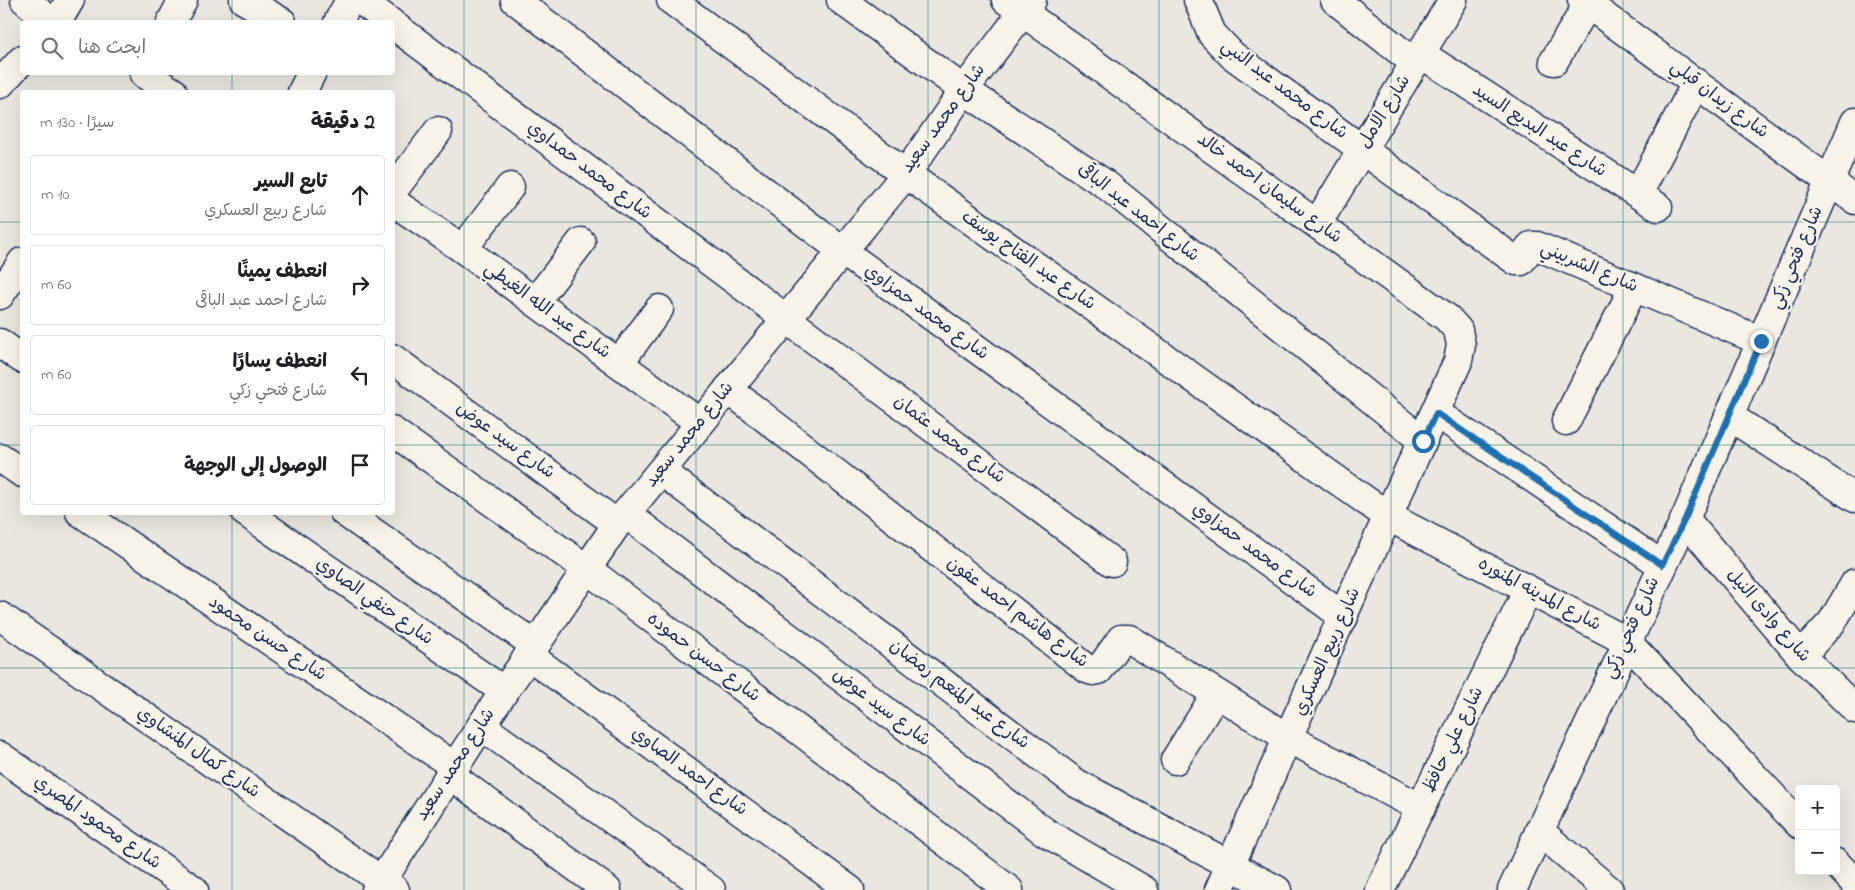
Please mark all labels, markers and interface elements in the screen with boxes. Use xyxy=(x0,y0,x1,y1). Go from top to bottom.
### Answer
search box xyxy=(20,20,395,75)
icon: search xyxy=(38,34,66,62)
street label: شارع محمد عبد النبي xyxy=(1215,34,1353,147)
text: ابحث هنا xyxy=(78,35,146,62)
street label: شارع زيدان قبلي xyxy=(1664,54,1774,146)
street label: شارع محمد سعيد xyxy=(895,59,993,179)
street label: شارع الامل xyxy=(1352,70,1418,154)
street label: شارع عبد البديع السيد xyxy=(1467,78,1611,184)
text: 2 دقيقة xyxy=(311,108,375,138)
text: سيرًا · 130 m xyxy=(40,111,114,135)
street label: شارع محمد حمداوي xyxy=(521,115,657,227)
street label: شارع سليمان احمد خالد xyxy=(1191,127,1347,251)
street label: شارع احمد عبد الباقى xyxy=(1072,156,1205,269)
text: تابع السير xyxy=(255,169,327,196)
icon: ahead xyxy=(346,181,374,209)
text: 10 m xyxy=(41,183,69,207)
text: شارع ربيع العسكري xyxy=(204,199,327,223)
street label: شارع فتحي زكي xyxy=(1764,202,1831,314)
street label: شارع عبد الفتاح يوسف xyxy=(955,205,1101,317)
street label: شارع الشربيني xyxy=(1536,236,1642,301)
street label: شارع عبد الله الغيطي xyxy=(478,256,616,367)
text: انعطف يمينًا xyxy=(237,259,327,286)
street label: شارع محمد حمزاوي xyxy=(858,259,994,367)
icon: right xyxy=(346,271,374,299)
text: 60 m xyxy=(41,273,71,297)
text: شارع احمد عبد الباقى xyxy=(195,289,327,313)
route end xyxy=(1750,330,1773,353)
text: انعطف يسارًا xyxy=(232,349,327,376)
icon: left xyxy=(346,361,374,389)
text: 60 m xyxy=(41,363,71,387)
street label: شارع محمد سعيد xyxy=(639,377,741,493)
text: شارع فتحي زكي xyxy=(229,379,327,403)
street label: شارع محمد عثمان xyxy=(888,389,1010,491)
street label: شارع سيد عوض xyxy=(450,396,560,486)
route start xyxy=(1412,430,1435,453)
icon: arrive xyxy=(346,451,374,479)
text: الوصول إلى الوجهة xyxy=(184,453,327,480)
street label: شارع محمد حمزاوي xyxy=(1186,497,1322,605)
street label: شارع هاشم احمد عفون xyxy=(941,551,1093,675)
street label: شارع حنفي الصاوي xyxy=(309,552,438,653)
street label: شارع المدينه المنوره xyxy=(1473,552,1605,638)
street label: شارع وادى النيل xyxy=(1720,563,1816,669)
street label: شارع فتحي زكي xyxy=(1597,573,1668,684)
street label: شارع ربيع العسكري xyxy=(1288,584,1368,720)
street label: شارع حسن محمود xyxy=(203,590,331,688)
street label: شارع حسن حموده xyxy=(641,607,765,709)
street label: شارع عبد المنعم رمضان xyxy=(883,634,1035,756)
street label: شارع سيد عوض xyxy=(826,662,936,754)
street label: شارع علي حافظ xyxy=(1417,682,1492,798)
street label: شارع كمال المنشاوي xyxy=(131,701,265,805)
street label: شارع محمد سعيد xyxy=(410,704,502,826)
street label: شارع احمد الصاوي xyxy=(626,721,752,823)
street label: شارع محمود المصري xyxy=(28,769,166,877)
map controls xyxy=(1795,785,1840,875)
button: + xyxy=(1795,785,1840,830)
button: − xyxy=(1795,830,1840,875)

